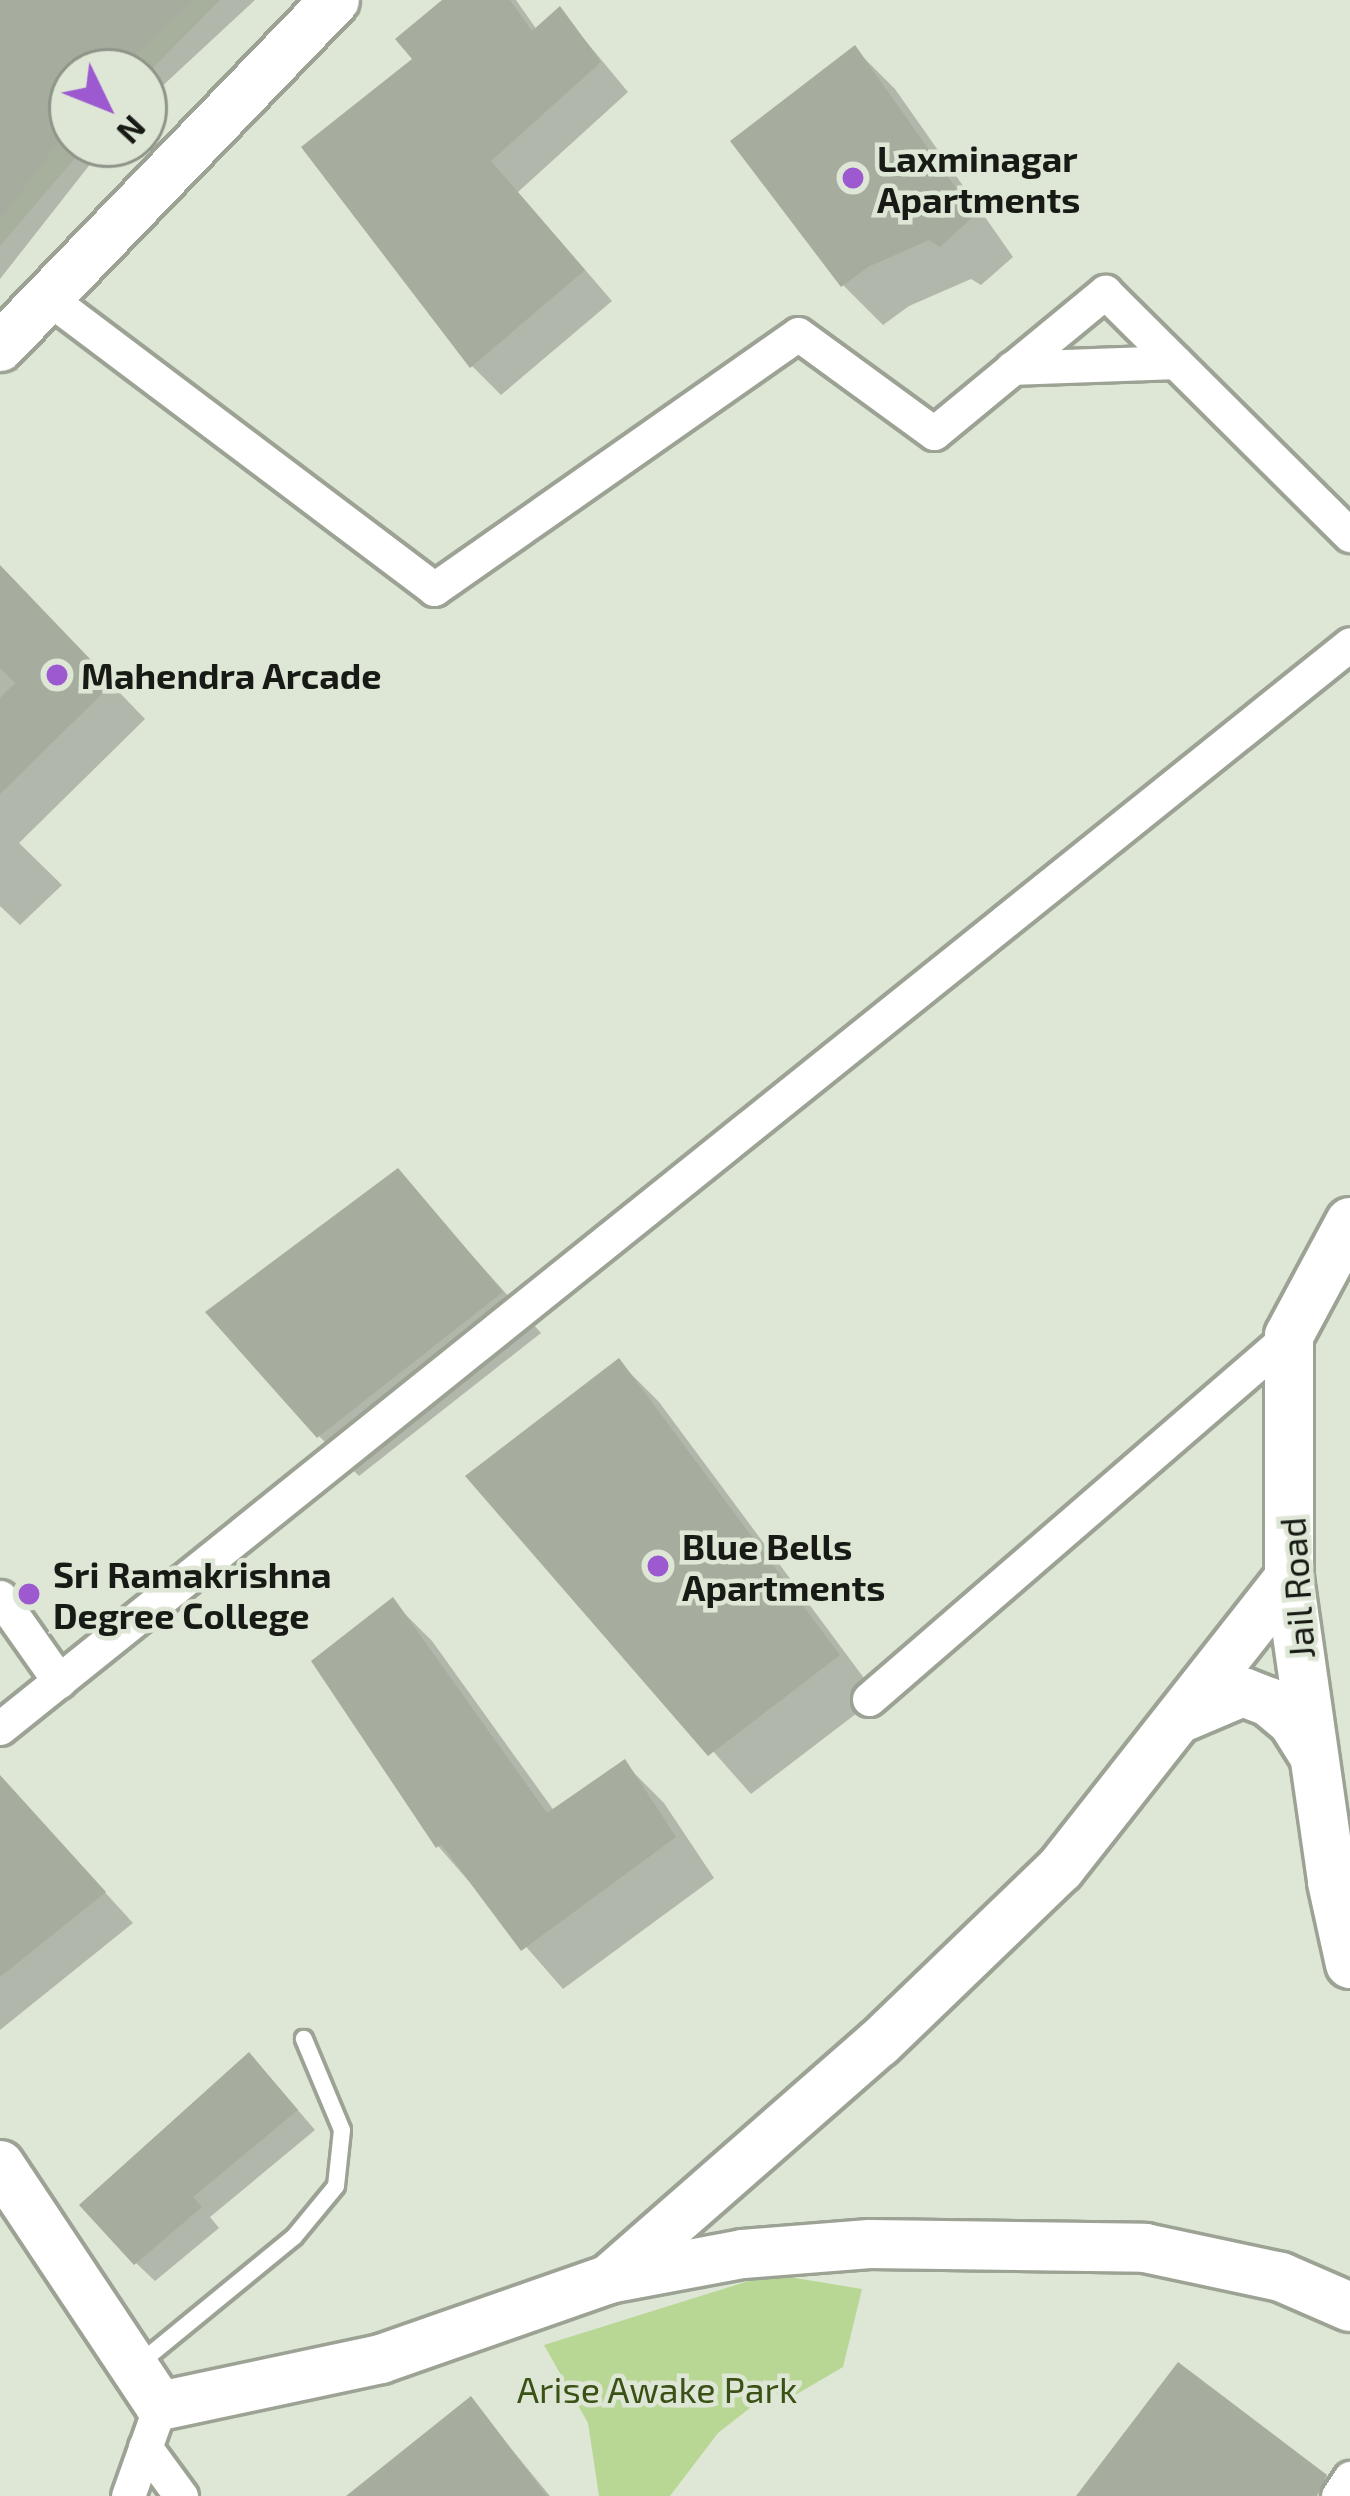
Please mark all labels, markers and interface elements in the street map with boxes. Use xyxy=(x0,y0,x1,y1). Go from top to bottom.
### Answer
north arrow xyxy=(48,48,168,168)
text: N xyxy=(109,108,155,153)
place label: Laxminagar Apartments xyxy=(877,135,1080,220)
marker: Laxminagar Apartments xyxy=(840,165,866,191)
place label: Mahendra Arcade xyxy=(81,653,382,697)
marker: Mahendra Arcade xyxy=(44,662,70,688)
street label: Jail Road xyxy=(1269,1515,1323,1661)
place label: Blue Bells Apartments xyxy=(682,1523,885,1608)
place label: Sri Ramakrishna Degree College xyxy=(53,1551,332,1636)
marker: Blue Bells Apartments xyxy=(645,1553,671,1579)
marker: Sri Ramakrishna Degree College xyxy=(16,1581,42,1607)
park label: Arise Awake Park xyxy=(516,2367,798,2411)

